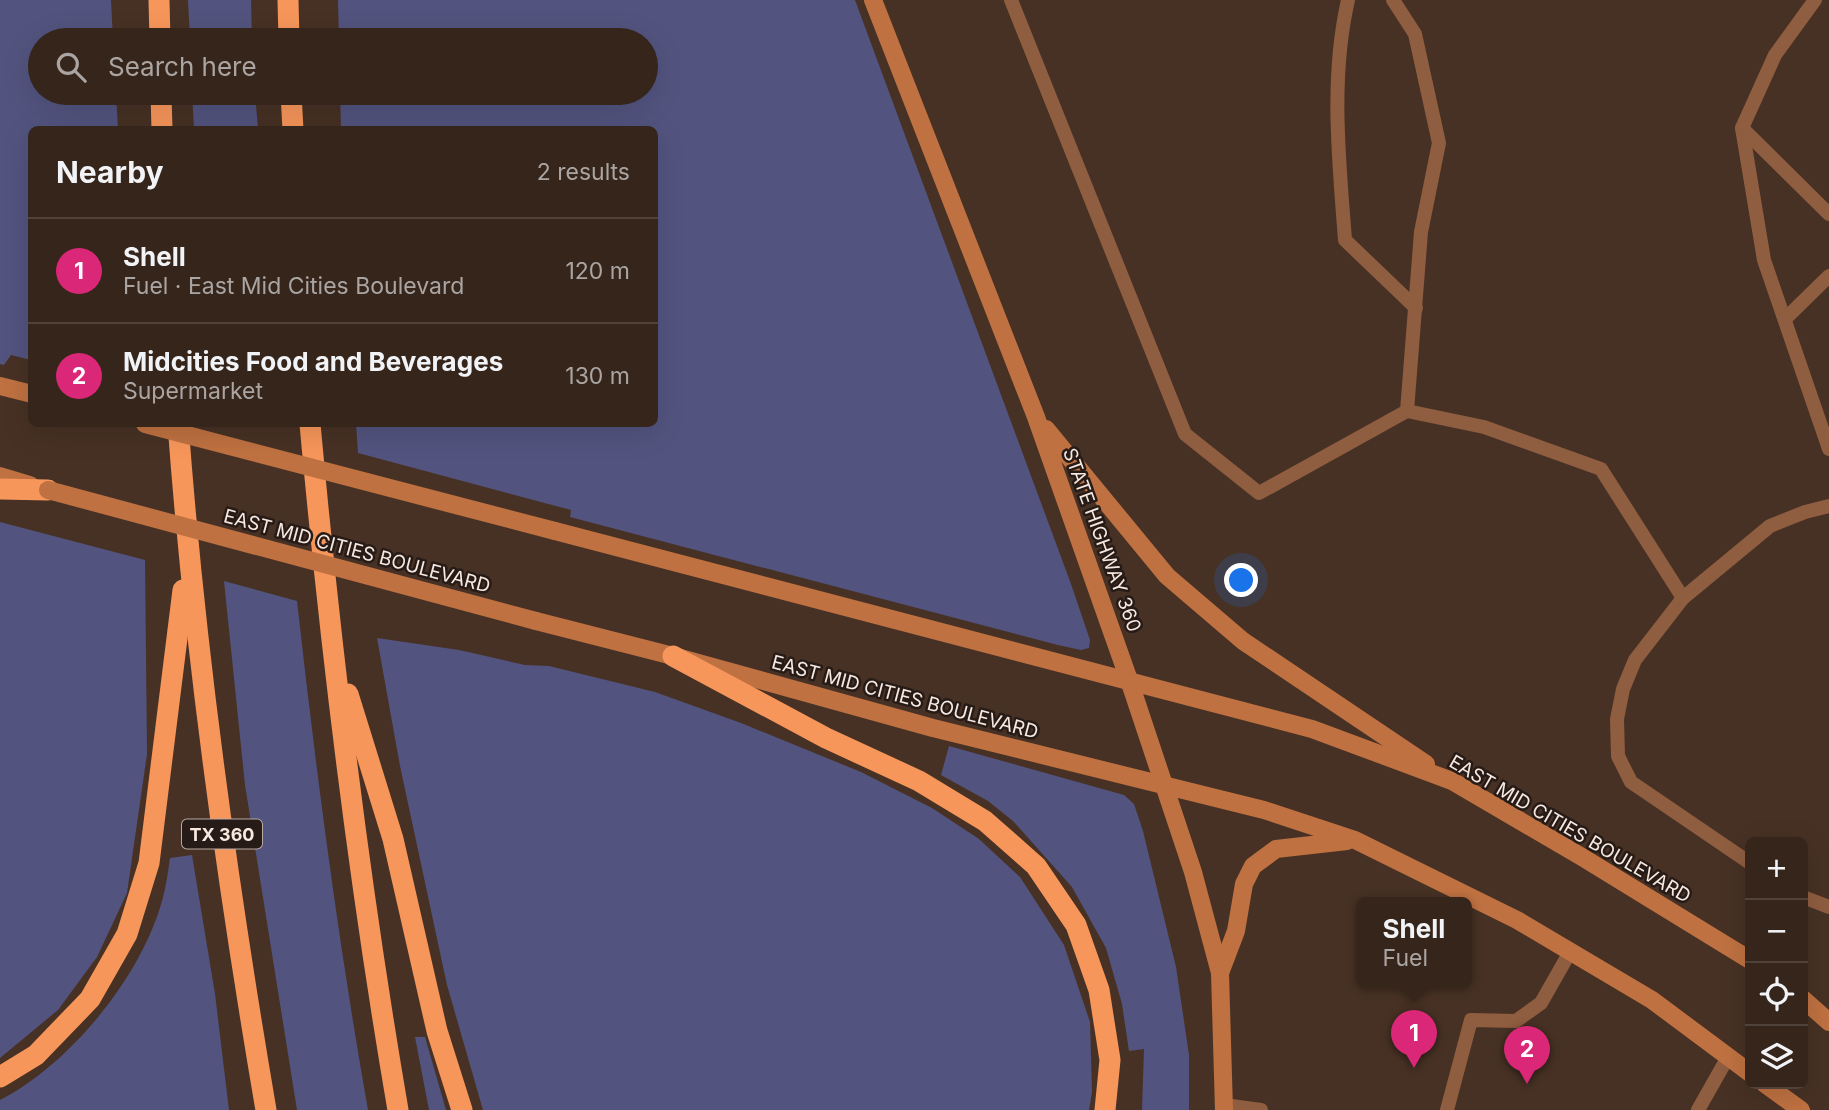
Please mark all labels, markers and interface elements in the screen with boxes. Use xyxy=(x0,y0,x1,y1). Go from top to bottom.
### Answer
search box xyxy=(28,28,658,105)
icon: search xyxy=(52,48,90,86)
text: Search here xyxy=(108,51,257,82)
text: Nearby xyxy=(56,154,164,190)
text: 2 results xyxy=(537,158,630,186)
text: Shell xyxy=(123,241,186,272)
text: 1 xyxy=(74,257,84,285)
text: 120 m xyxy=(565,257,630,285)
text: Fuel · East Mid Cities Boulevard xyxy=(123,272,464,300)
text: Midcities Food and Beverages xyxy=(123,346,503,377)
text: 2 xyxy=(72,362,86,390)
text: 130 m xyxy=(565,362,630,390)
text: Supermarket xyxy=(123,377,263,405)
street label: STATE HIGHWAY 360 xyxy=(1058,445,1146,635)
street label: EAST MID CITIES BOULEVARD xyxy=(221,504,493,598)
your location xyxy=(1224,563,1258,597)
street label: EAST MID CITIES BOULEVARD xyxy=(769,650,1041,744)
street label: EAST MID CITIES BOULEVARD xyxy=(1445,750,1695,908)
road number: TX 360 xyxy=(182,820,262,848)
map controls xyxy=(1745,837,1808,1089)
button: + xyxy=(1745,837,1808,900)
popup xyxy=(1356,897,1472,988)
button: − xyxy=(1745,900,1808,963)
text: Shell xyxy=(1383,913,1445,944)
text: Fuel xyxy=(1383,944,1428,972)
button: locate xyxy=(1745,963,1808,1026)
pin: 1 xyxy=(1391,1010,1437,1068)
pin: 2 xyxy=(1504,1026,1550,1084)
button: layers xyxy=(1745,1026,1808,1089)

